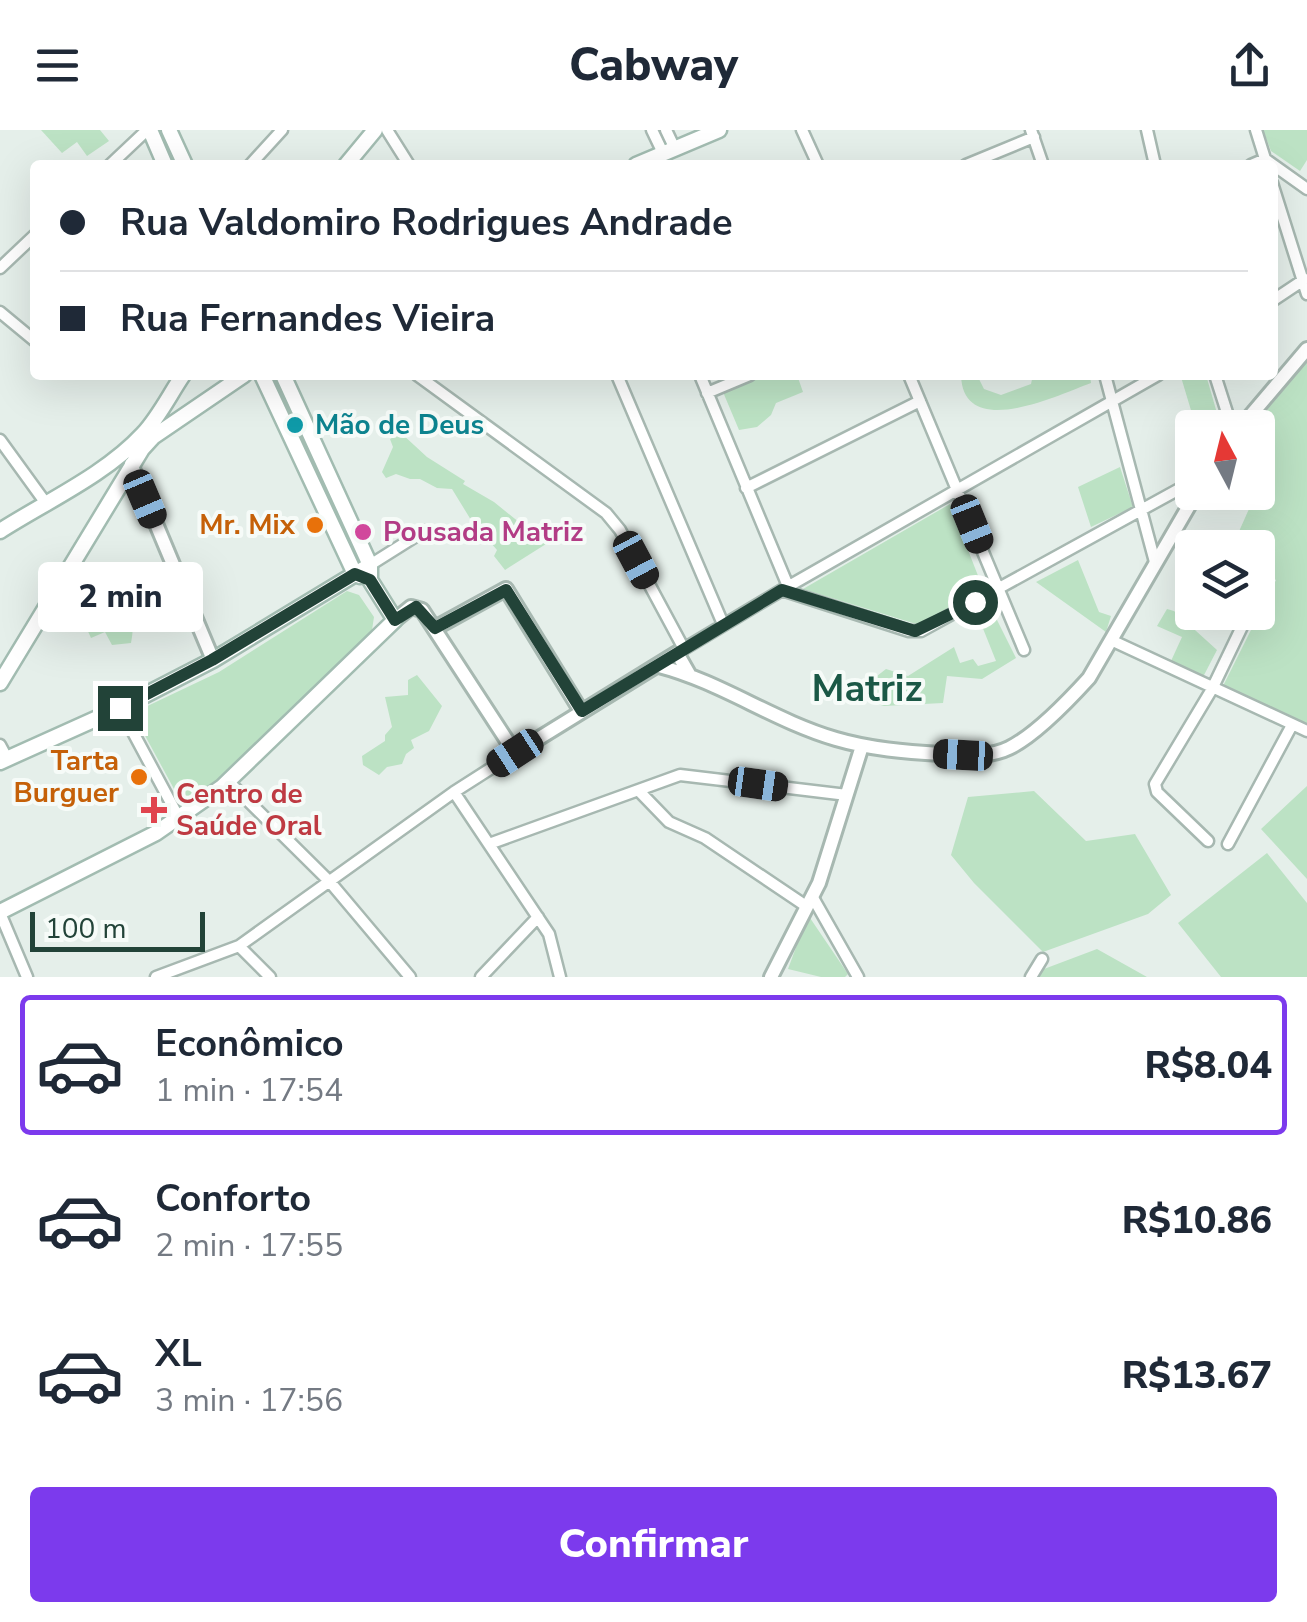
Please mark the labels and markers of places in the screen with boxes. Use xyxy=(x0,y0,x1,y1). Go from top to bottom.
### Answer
place label: Mão de Deus xyxy=(315,406,484,444)
marker: Mão de Deus xyxy=(284,414,306,436)
place label: Mr. Mix xyxy=(199,506,296,544)
place label: Pousada Matriz xyxy=(383,513,583,551)
marker: Mr. Mix xyxy=(304,514,326,536)
marker: Pousada Matriz xyxy=(352,521,374,543)
place label: Tarta Burguer xyxy=(13,742,119,812)
marker: Tarta Burguer xyxy=(128,766,150,788)
place label: Centro de Saúde Oral xyxy=(176,775,322,845)
marker: Centro de Saúde Oral xyxy=(141,797,167,823)

